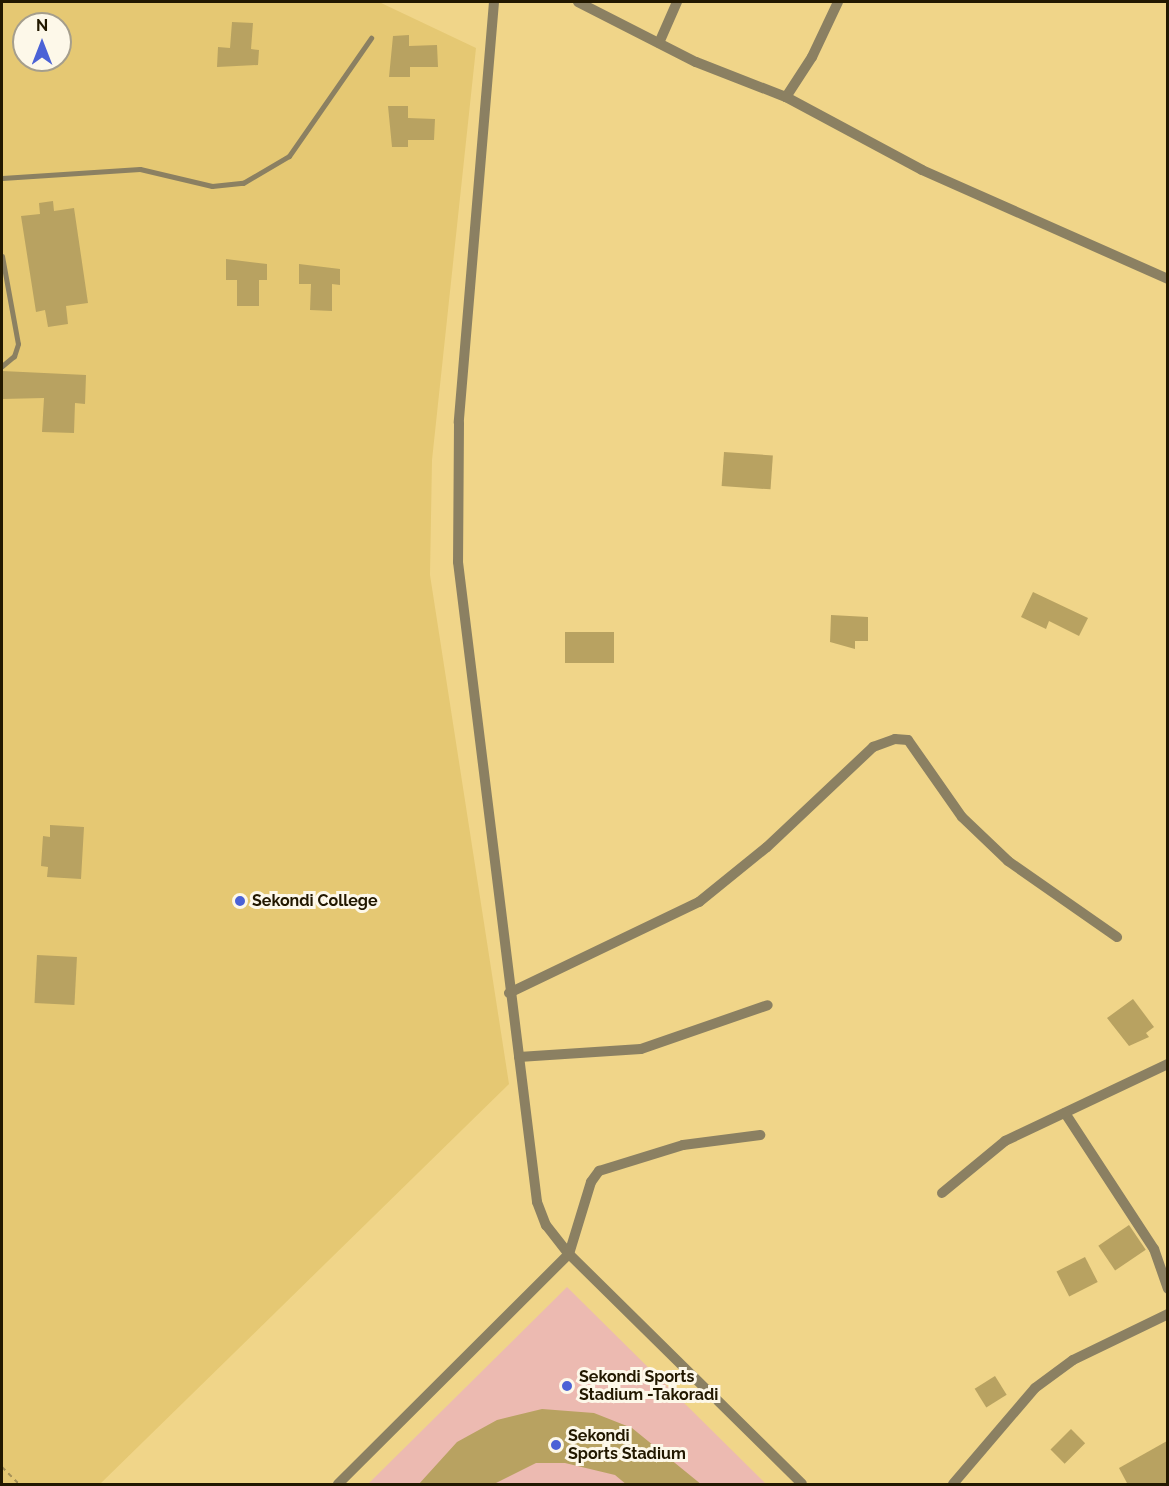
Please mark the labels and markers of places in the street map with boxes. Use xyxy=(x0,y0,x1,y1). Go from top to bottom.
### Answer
place label: Sekondi College xyxy=(252,891,378,911)
marker: Sekondi College xyxy=(233,894,247,908)
place label: Sekondi Sports Stadium -Takoradi xyxy=(579,1367,718,1405)
marker: Sekondi Sports Stadium -Takoradi xyxy=(560,1379,574,1393)
place label: Sekondi Sports Stadium xyxy=(568,1426,686,1464)
marker: Sekondi Sports Stadium xyxy=(549,1438,563,1452)

